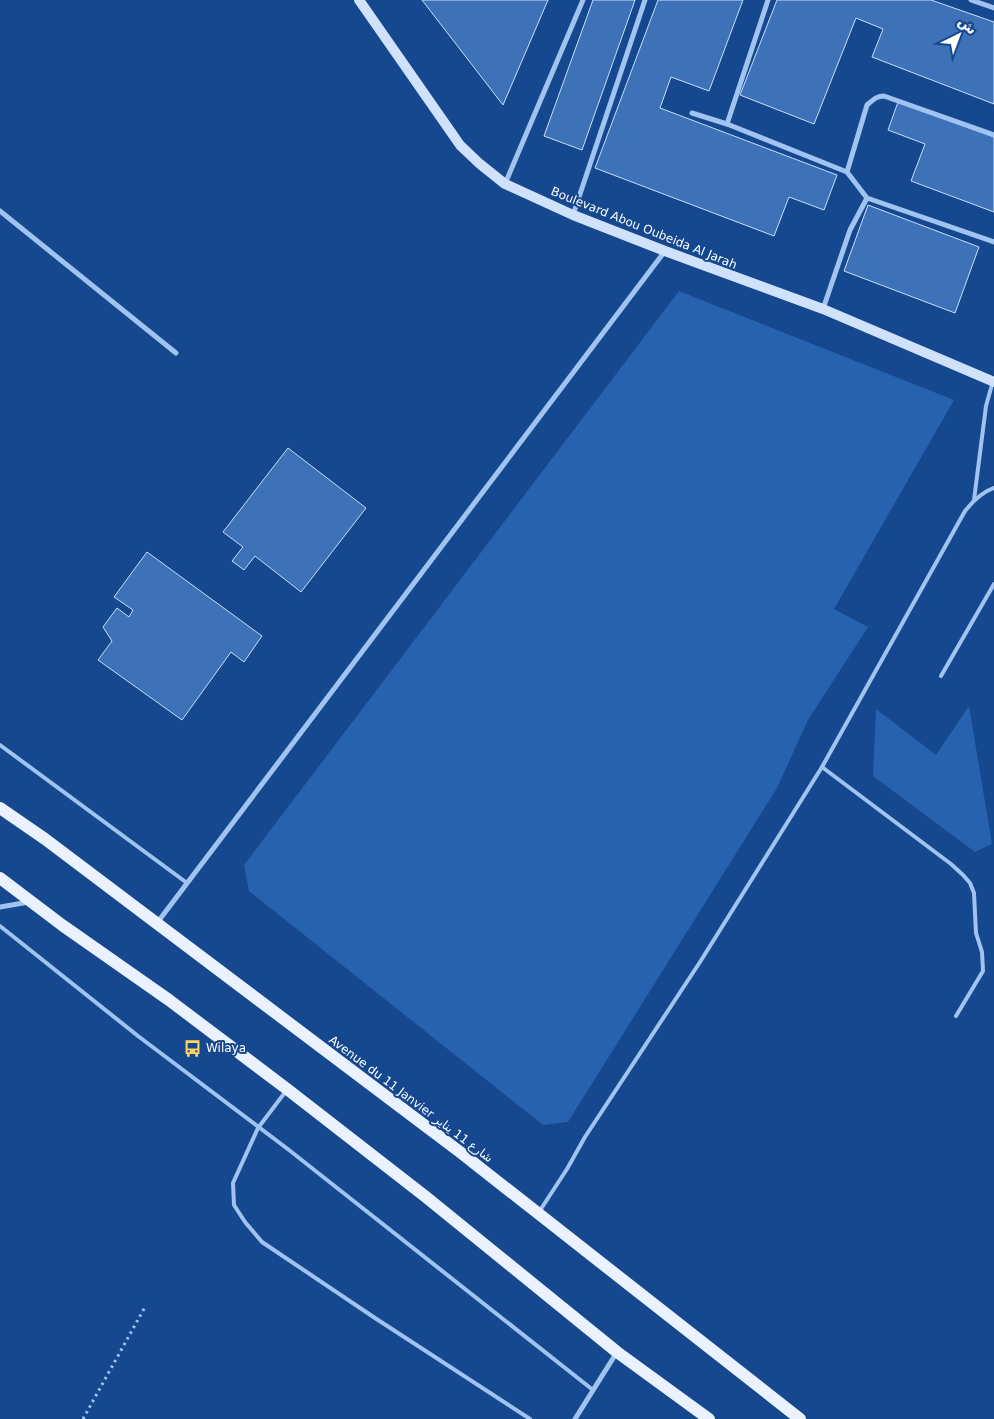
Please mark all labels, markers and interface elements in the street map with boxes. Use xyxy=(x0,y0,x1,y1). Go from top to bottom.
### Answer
north arrow xyxy=(934,10,984,60)
text: ش xyxy=(955,13,980,38)
street label: Boulevard Abou Oubeida Al Jarah xyxy=(549,184,739,272)
street label: Avenue du 11 Janvier شارع 11 يناير xyxy=(326,1033,496,1166)
bus stop icon: Wilaya xyxy=(182,1038,202,1058)
place label: Wilaya xyxy=(206,1041,246,1055)

